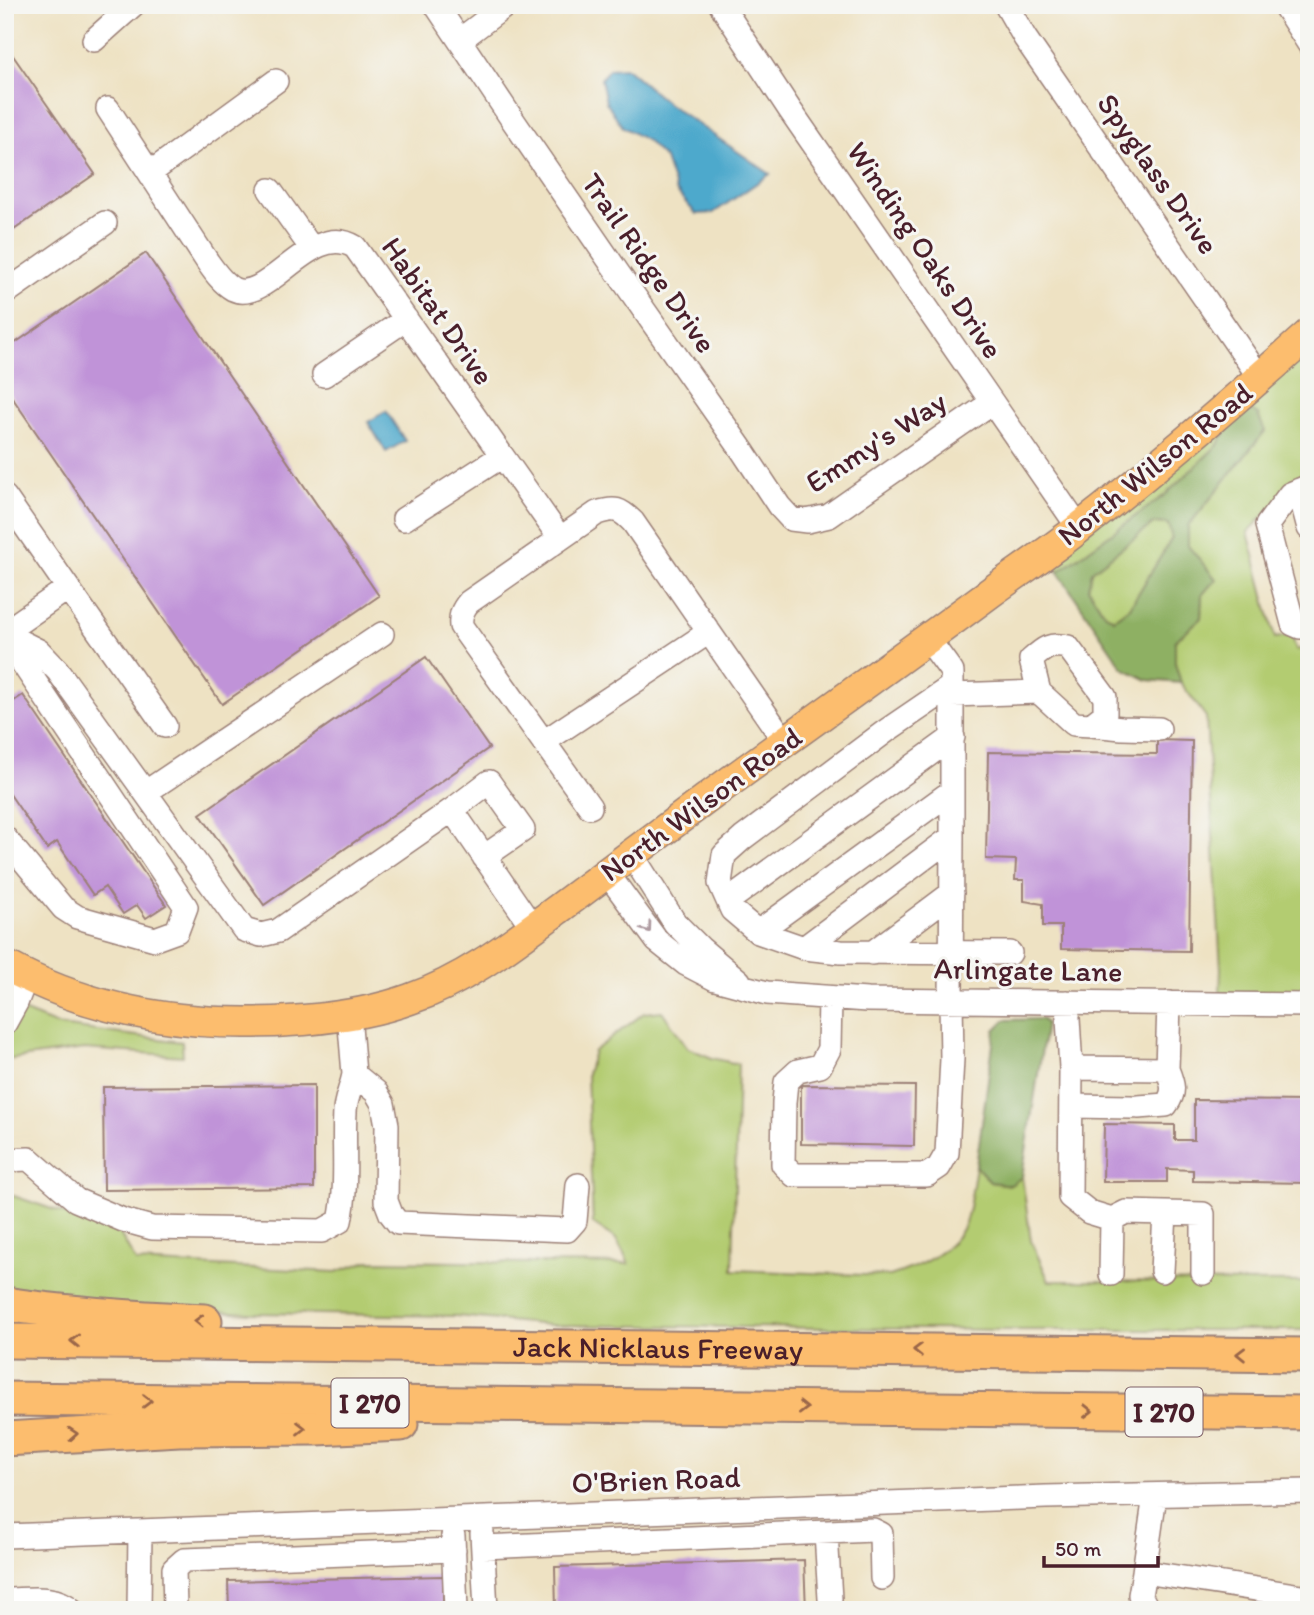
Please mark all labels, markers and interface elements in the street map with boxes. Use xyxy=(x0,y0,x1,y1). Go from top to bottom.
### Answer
street label: Spyglass Drive xyxy=(1089,86,1227,261)
street label: Winding Oaks Drive xyxy=(839,134,1012,365)
street label: Trail Ridge Drive xyxy=(574,166,725,360)
street label: Habitat Drive xyxy=(374,230,503,392)
street label: North Wilson Road xyxy=(1050,373,1260,554)
street label: Emmy's Way xyxy=(799,382,953,501)
street label: North Wilson Road xyxy=(593,718,809,889)
one-way arrow xyxy=(639,920,652,933)
street label: Arlingate Lane xyxy=(933,949,1123,990)
one-way arrow xyxy=(193,1313,204,1328)
street label: Jack Nicklaus Freeway xyxy=(513,1327,803,1368)
one-way arrow xyxy=(69,1334,80,1349)
one-way arrow xyxy=(912,1342,923,1358)
one-way arrow xyxy=(1235,1346,1245,1362)
road number: I 270 xyxy=(332,1378,408,1428)
road number: I 270 xyxy=(1126,1388,1202,1436)
one-way arrow xyxy=(142,1393,153,1408)
one-way arrow xyxy=(798,1400,809,1415)
one-way arrow xyxy=(1084,1403,1094,1419)
one-way arrow xyxy=(296,1420,306,1436)
one-way arrow xyxy=(68,1427,79,1442)
street label: O'Brien Road xyxy=(571,1458,741,1501)
scale bar xyxy=(1044,1524,1158,1568)
text: 50 m xyxy=(1055,1536,1102,1561)

